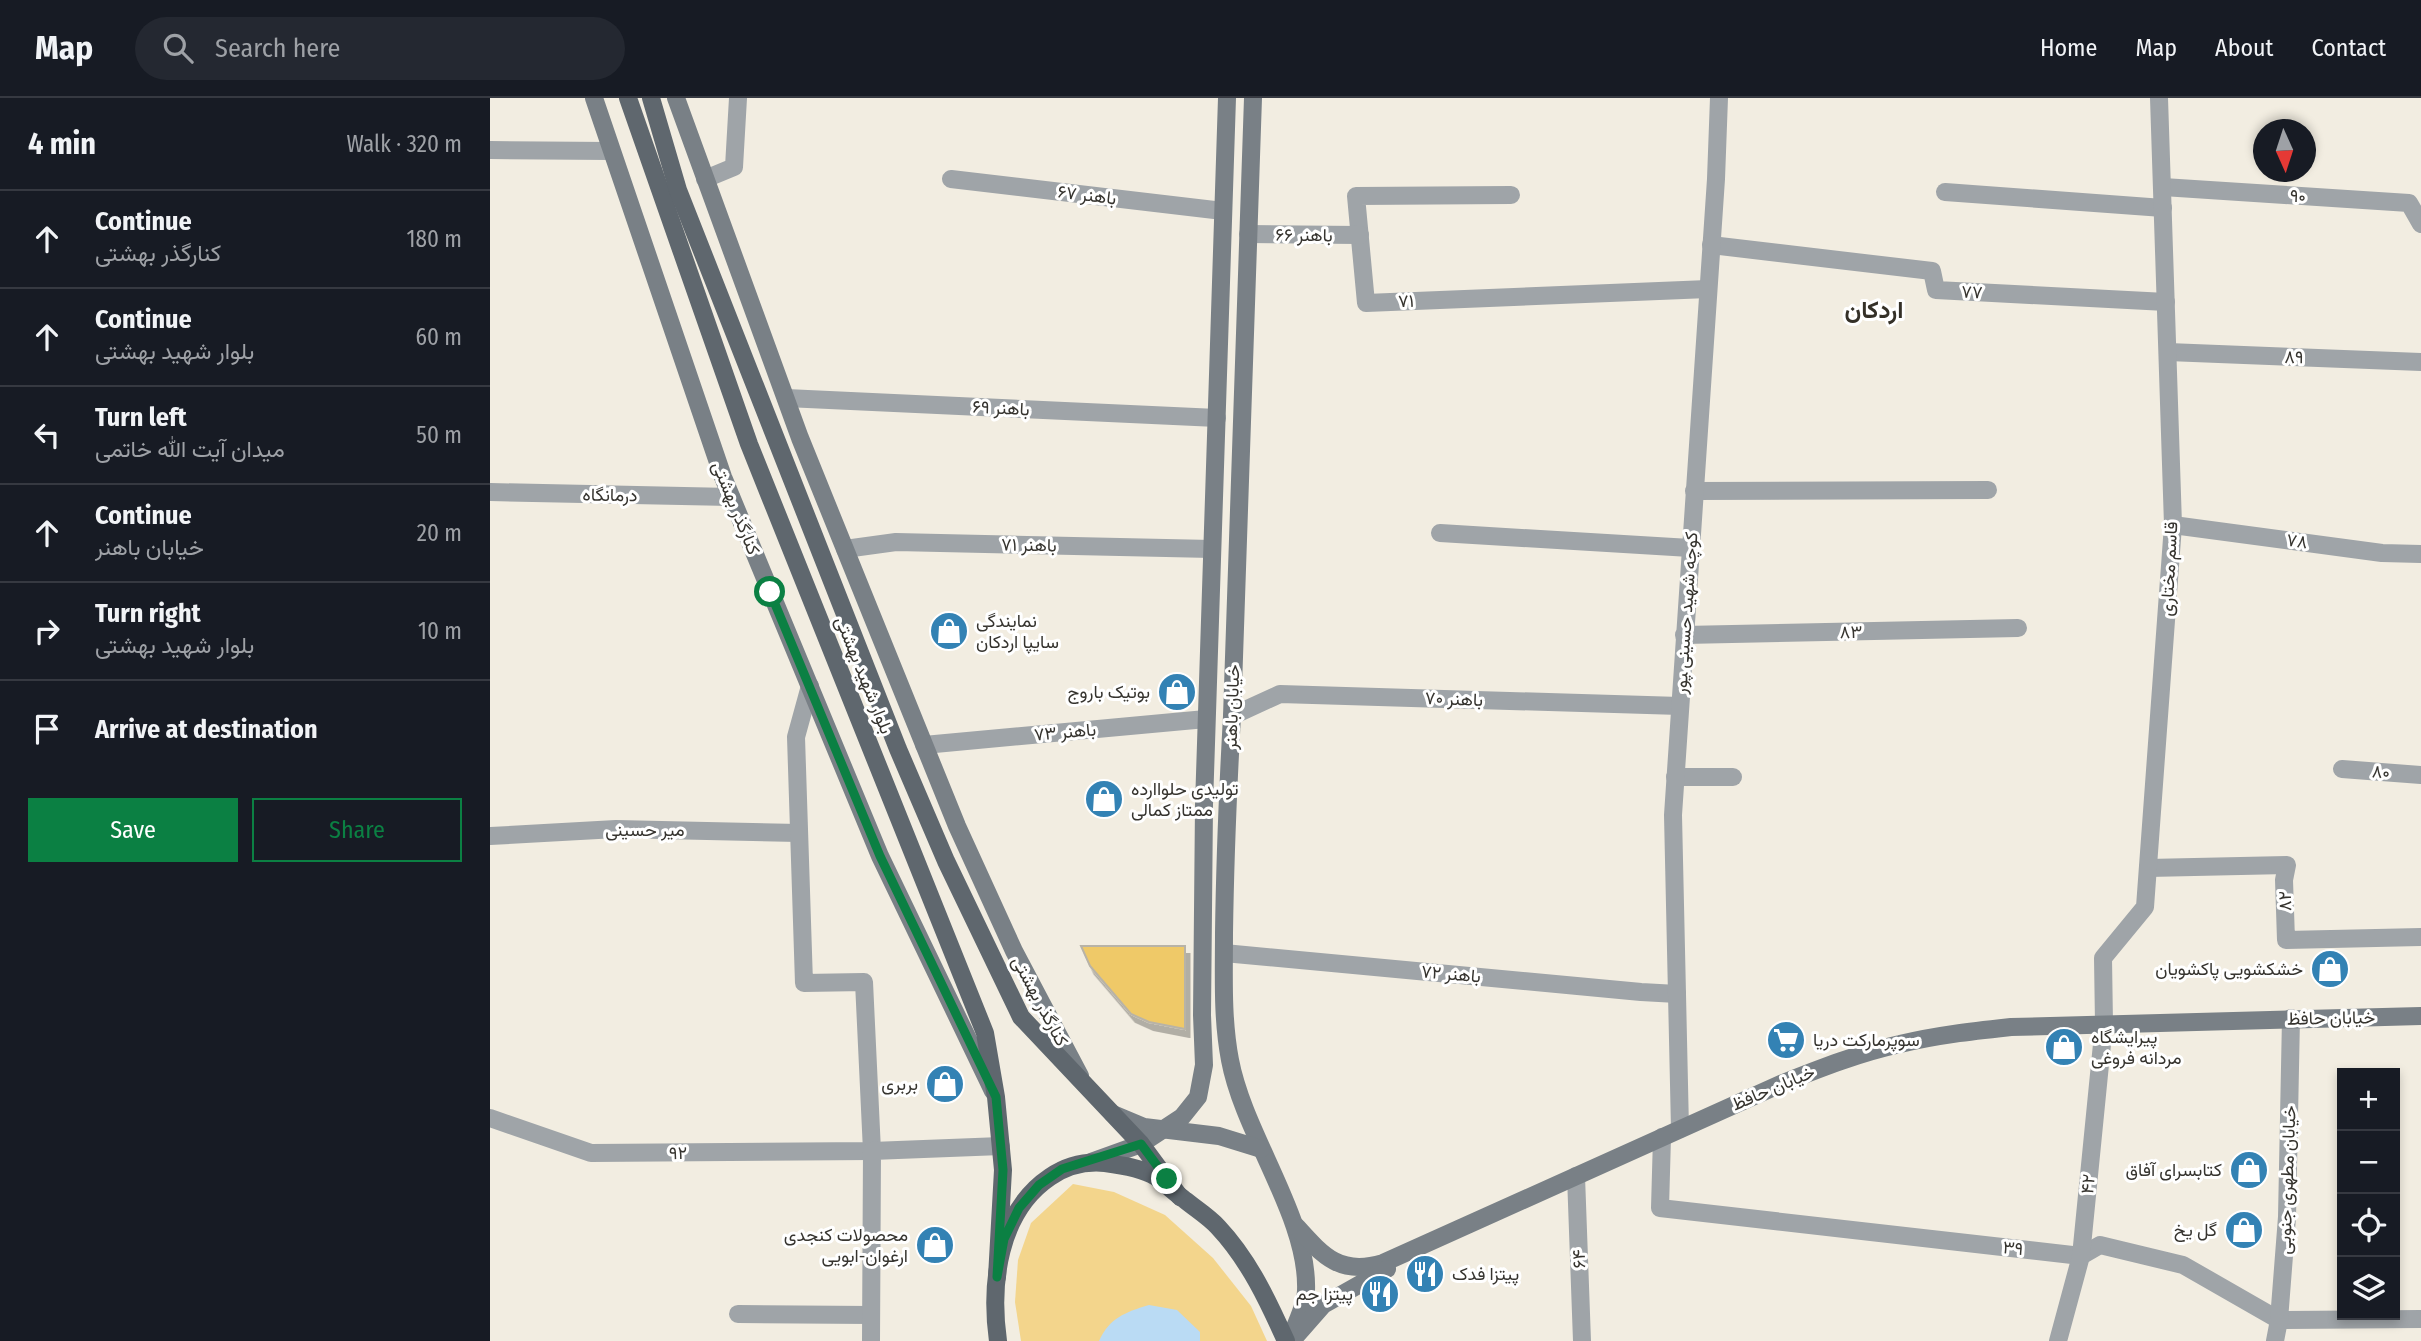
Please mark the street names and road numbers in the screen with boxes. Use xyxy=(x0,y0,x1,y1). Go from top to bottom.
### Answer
street label: باهنر ۶۷ xyxy=(1056,180,1118,210)
street label: ۹۰ xyxy=(2289,184,2307,208)
street label: باهنر ۶۶ xyxy=(1275,224,1333,246)
street label: ۷۷ xyxy=(1961,280,1983,304)
street label: ۷۱ xyxy=(1398,290,1414,312)
street label: ۸۹ xyxy=(2284,346,2304,368)
street label: باهنر ۶۹ xyxy=(972,396,1030,420)
street label: کنارگذر بهشتی xyxy=(707,458,765,558)
street label: درمانگاه xyxy=(582,484,638,506)
street label: قاسم مختاری xyxy=(2156,521,2183,617)
street label: ۷۸ xyxy=(2285,529,2309,553)
street label: کوچه شهید حسینی ‍پور xyxy=(1669,531,1704,696)
street label: باهنر ۷۱ xyxy=(1001,534,1057,556)
street label: بلوار شهید بهشتی xyxy=(830,613,898,737)
street label: ۸۳ xyxy=(1840,621,1862,643)
street label: خیابان باهنر xyxy=(1219,664,1244,751)
street label: باهنر ۷۰ xyxy=(1425,687,1483,711)
street label: باهنر ۷۳ xyxy=(1033,718,1097,746)
street label: ۸۰ xyxy=(2371,760,2391,784)
street label: میر حسینی xyxy=(605,819,685,841)
street label: ۸۲ xyxy=(2274,891,2296,911)
street label: کنارگذر بهشتی xyxy=(1007,952,1073,1050)
street label: باهنر ۷۲ xyxy=(1420,960,1482,988)
street label: خیابان حافظ xyxy=(2287,1006,2375,1030)
street label: خیابان حافظ xyxy=(1728,1061,1818,1115)
street label: خیابان مطهری جنوبی xyxy=(2273,1105,2301,1255)
street label: ۹۲ xyxy=(669,1142,687,1164)
street label: ۴۲ xyxy=(2076,1173,2100,1195)
street label: ۳۹ xyxy=(2002,1236,2024,1260)
street label: ۶۴ xyxy=(1568,1249,1590,1269)

